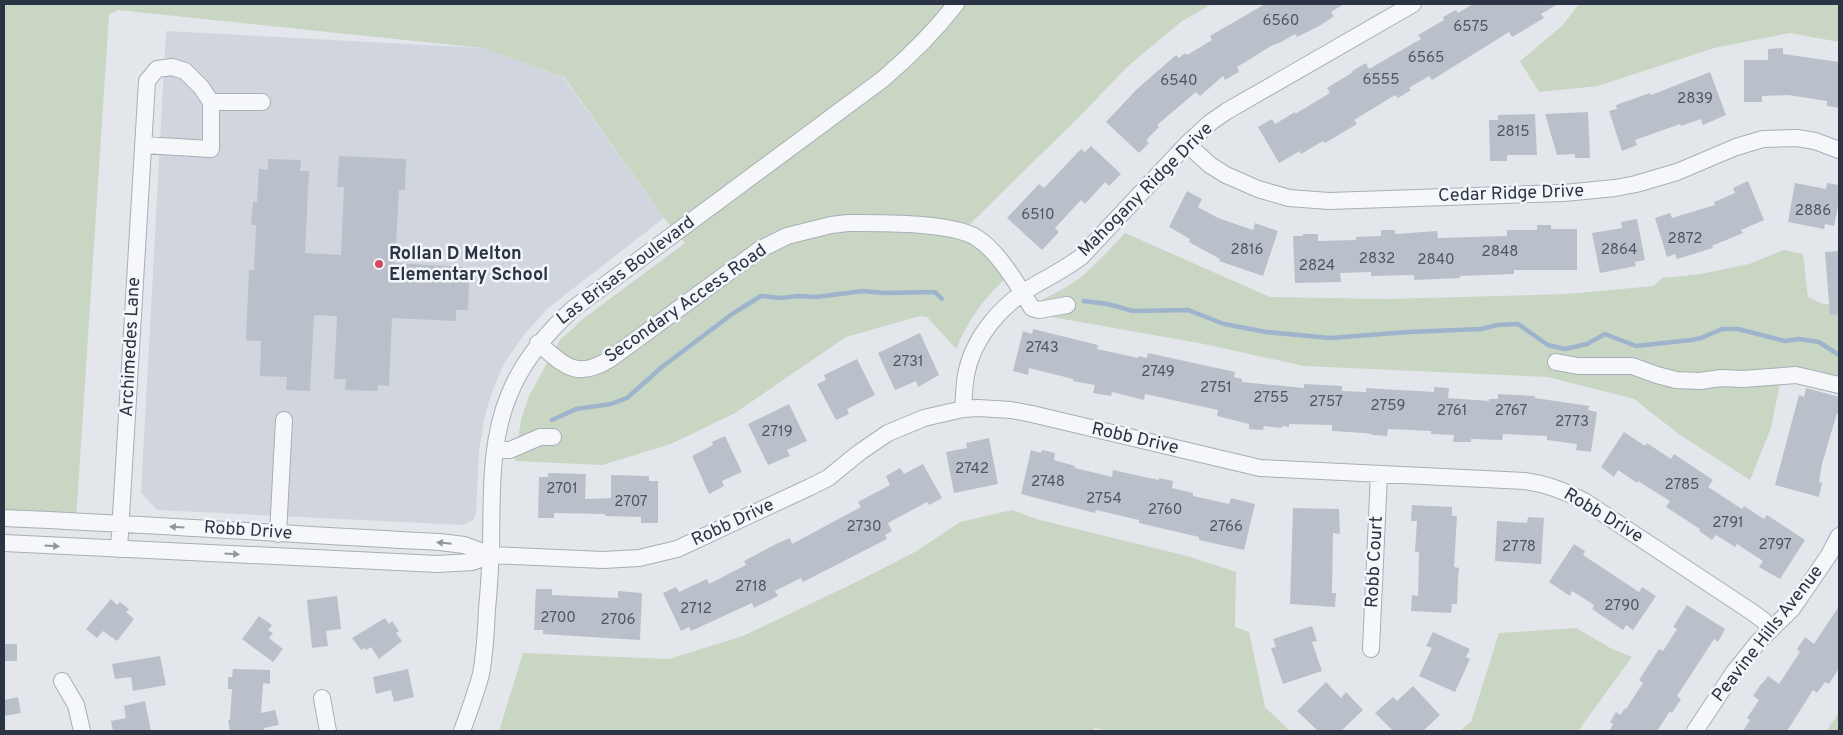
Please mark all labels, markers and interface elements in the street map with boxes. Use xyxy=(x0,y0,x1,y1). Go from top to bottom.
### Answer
house number: 6560 xyxy=(1263,12,1299,31)
house number: 6575 xyxy=(1453,18,1489,37)
house number: 6565 xyxy=(1408,49,1444,68)
house number: 6555 xyxy=(1363,71,1399,90)
house number: 6540 xyxy=(1160,72,1198,91)
house number: 2839 xyxy=(1677,90,1713,109)
street label: Mahogany Ridge Drive xyxy=(1074,118,1218,262)
house number: 2815 xyxy=(1496,123,1530,142)
street label: Cedar Ridge Drive xyxy=(1438,180,1584,208)
house number: 2886 xyxy=(1795,202,1831,221)
house number: 6510 xyxy=(1021,206,1055,225)
street label: Las Brisas Boulevard xyxy=(552,211,700,331)
house number: 2872 xyxy=(1668,230,1702,249)
street label: Secondary Access Road xyxy=(601,239,771,369)
house number: 2816 xyxy=(1231,241,1263,260)
house number: 2864 xyxy=(1601,241,1637,260)
place label: Rollan D Melton Elementary School xyxy=(389,243,548,287)
house number: 2848 xyxy=(1482,243,1518,262)
house number: 2832 xyxy=(1359,250,1395,269)
house number: 2840 xyxy=(1417,251,1455,270)
house number: 2824 xyxy=(1299,257,1335,276)
marker: Rollan D Melton Elementary School xyxy=(373,258,385,270)
street label: Archimedes Lane xyxy=(116,276,146,418)
house number: 2743 xyxy=(1025,339,1059,358)
house number: 2731 xyxy=(892,353,924,372)
house number: 2749 xyxy=(1141,363,1175,382)
house number: 2751 xyxy=(1200,379,1232,398)
house number: 2755 xyxy=(1253,389,1289,408)
house number: 2757 xyxy=(1309,393,1343,412)
house number: 2759 xyxy=(1371,397,1405,416)
house number: 2761 xyxy=(1437,402,1467,421)
house number: 2767 xyxy=(1495,402,1527,421)
house number: 2773 xyxy=(1555,413,1589,432)
street label: Robb Drive xyxy=(1089,418,1181,460)
house number: 2719 xyxy=(761,423,793,442)
house number: 2742 xyxy=(955,460,989,479)
house number: 2748 xyxy=(1031,473,1065,492)
house number: 2785 xyxy=(1665,476,1699,495)
house number: 2701 xyxy=(546,480,578,499)
street label: Robb Drive xyxy=(1559,483,1647,549)
house number: 2754 xyxy=(1086,490,1122,509)
house number: 2707 xyxy=(614,493,648,512)
street label: Robb Drive xyxy=(688,494,778,552)
house number: 2760 xyxy=(1148,501,1182,520)
house number: 2791 xyxy=(1712,514,1744,533)
street label: Robb Court xyxy=(1361,515,1389,609)
street label: Robb Drive xyxy=(203,516,293,546)
house number: 2730 xyxy=(846,518,882,537)
house number: 2766 xyxy=(1209,518,1243,537)
one-way arrow xyxy=(169,522,185,530)
house number: 2797 xyxy=(1758,536,1792,555)
one-way arrow xyxy=(436,538,452,546)
house number: 2778 xyxy=(1502,538,1536,557)
one-way arrow xyxy=(45,542,61,550)
one-way arrow xyxy=(224,551,240,559)
street label: Peavine Hills Avenue xyxy=(1707,561,1829,707)
house number: 2718 xyxy=(735,578,767,597)
house number: 2790 xyxy=(1604,597,1640,616)
house number: 2712 xyxy=(680,600,712,619)
house number: 2700 xyxy=(540,609,576,628)
house number: 2706 xyxy=(601,611,636,630)

